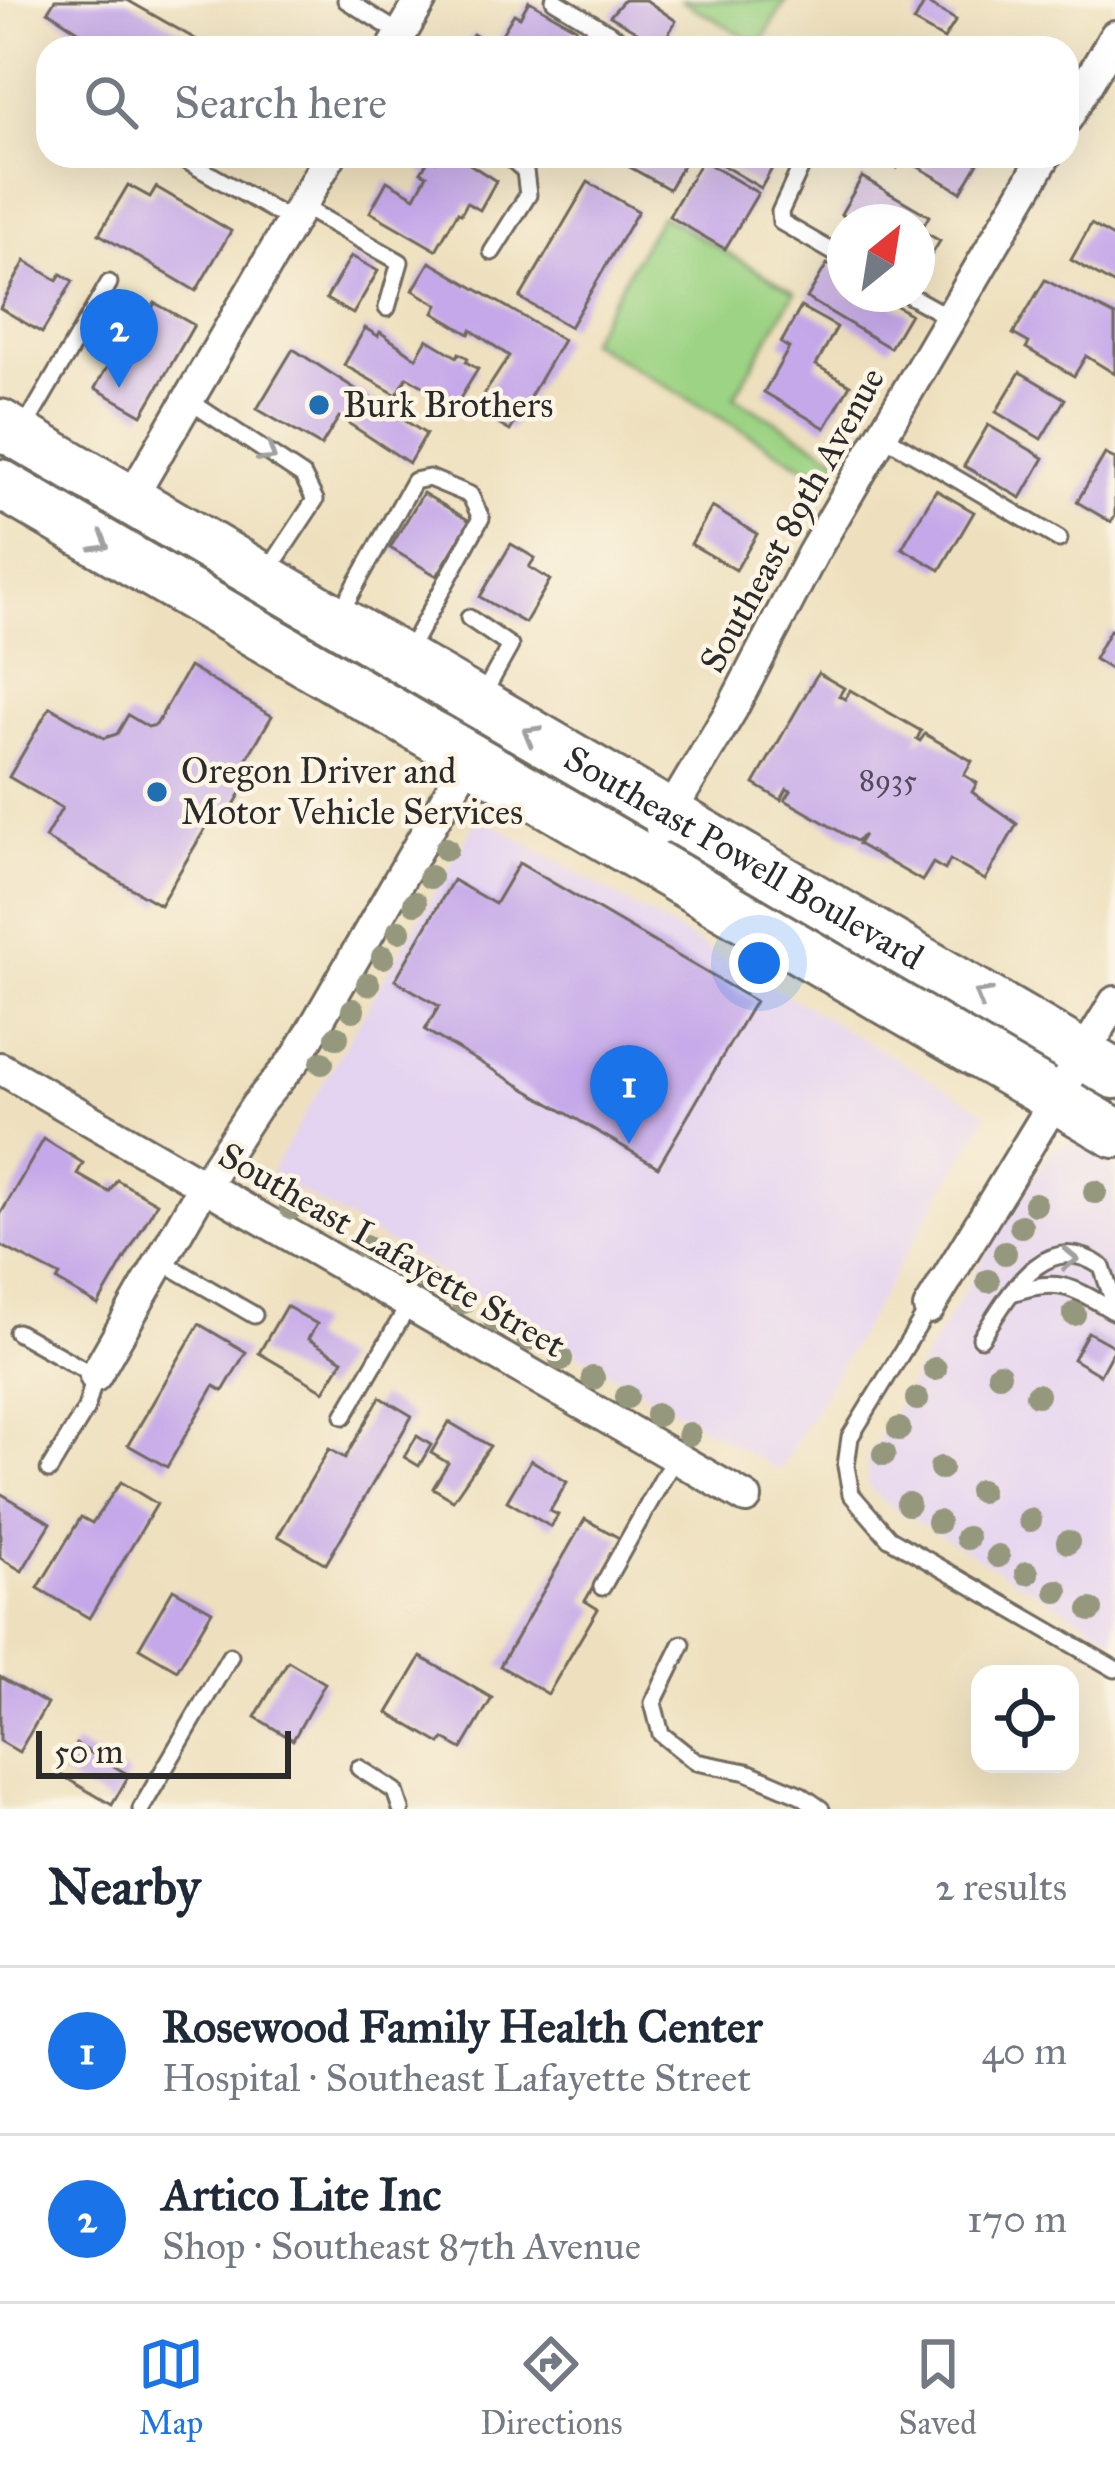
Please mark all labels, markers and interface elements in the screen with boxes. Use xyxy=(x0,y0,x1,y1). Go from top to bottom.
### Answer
search box xyxy=(36,36,1079,168)
icon: search xyxy=(78,69,144,135)
text: Search here xyxy=(174,75,387,130)
north arrow xyxy=(827,204,935,312)
pin: 2 xyxy=(80,289,158,388)
street label: Southeast 89th Avenue xyxy=(690,360,894,680)
place label: Burk Brothers xyxy=(343,383,553,427)
marker: Burk Brothers xyxy=(306,392,332,418)
one-way arrow xyxy=(255,440,277,462)
one-way arrow xyxy=(88,528,110,551)
one-way arrow xyxy=(522,726,544,749)
street label: Southeast Powell Boulevard xyxy=(556,736,931,979)
place label: Oregon Driver and Motor Vehicle Services xyxy=(181,749,523,834)
house number: 8935 xyxy=(859,762,917,799)
marker: Oregon Driver and Motor Vehicle Services xyxy=(144,779,170,805)
your location xyxy=(729,933,789,993)
one-way arrow xyxy=(973,988,995,1011)
pin: 1 xyxy=(590,1045,668,1144)
street label: Southeast Lafayette Street xyxy=(211,1133,573,1367)
one-way arrow xyxy=(1061,1245,1080,1271)
map controls xyxy=(971,1665,1079,1773)
button: locate xyxy=(971,1665,1079,1773)
scale bar xyxy=(36,1725,291,1778)
text: 50 m xyxy=(54,1732,123,1772)
text: Nearby xyxy=(48,1856,200,1918)
text: 2 results xyxy=(935,1863,1067,1911)
text: Rosewood Family Health Center xyxy=(162,1999,763,2054)
text: 1 xyxy=(79,2027,95,2075)
text: 40 m xyxy=(981,2027,1067,2075)
text: Hospital · Southeast Lafayette Street xyxy=(162,2054,751,2102)
text: Artico Lite Inc xyxy=(162,2167,441,2222)
text: 2 xyxy=(77,2195,97,2243)
text: 170 m xyxy=(967,2195,1067,2243)
text: Shop · Southeast 87th Avenue xyxy=(162,2222,641,2270)
tab: Map xyxy=(138,2331,204,2443)
tab: Directions xyxy=(480,2331,622,2443)
tab: Saved xyxy=(899,2331,977,2443)

